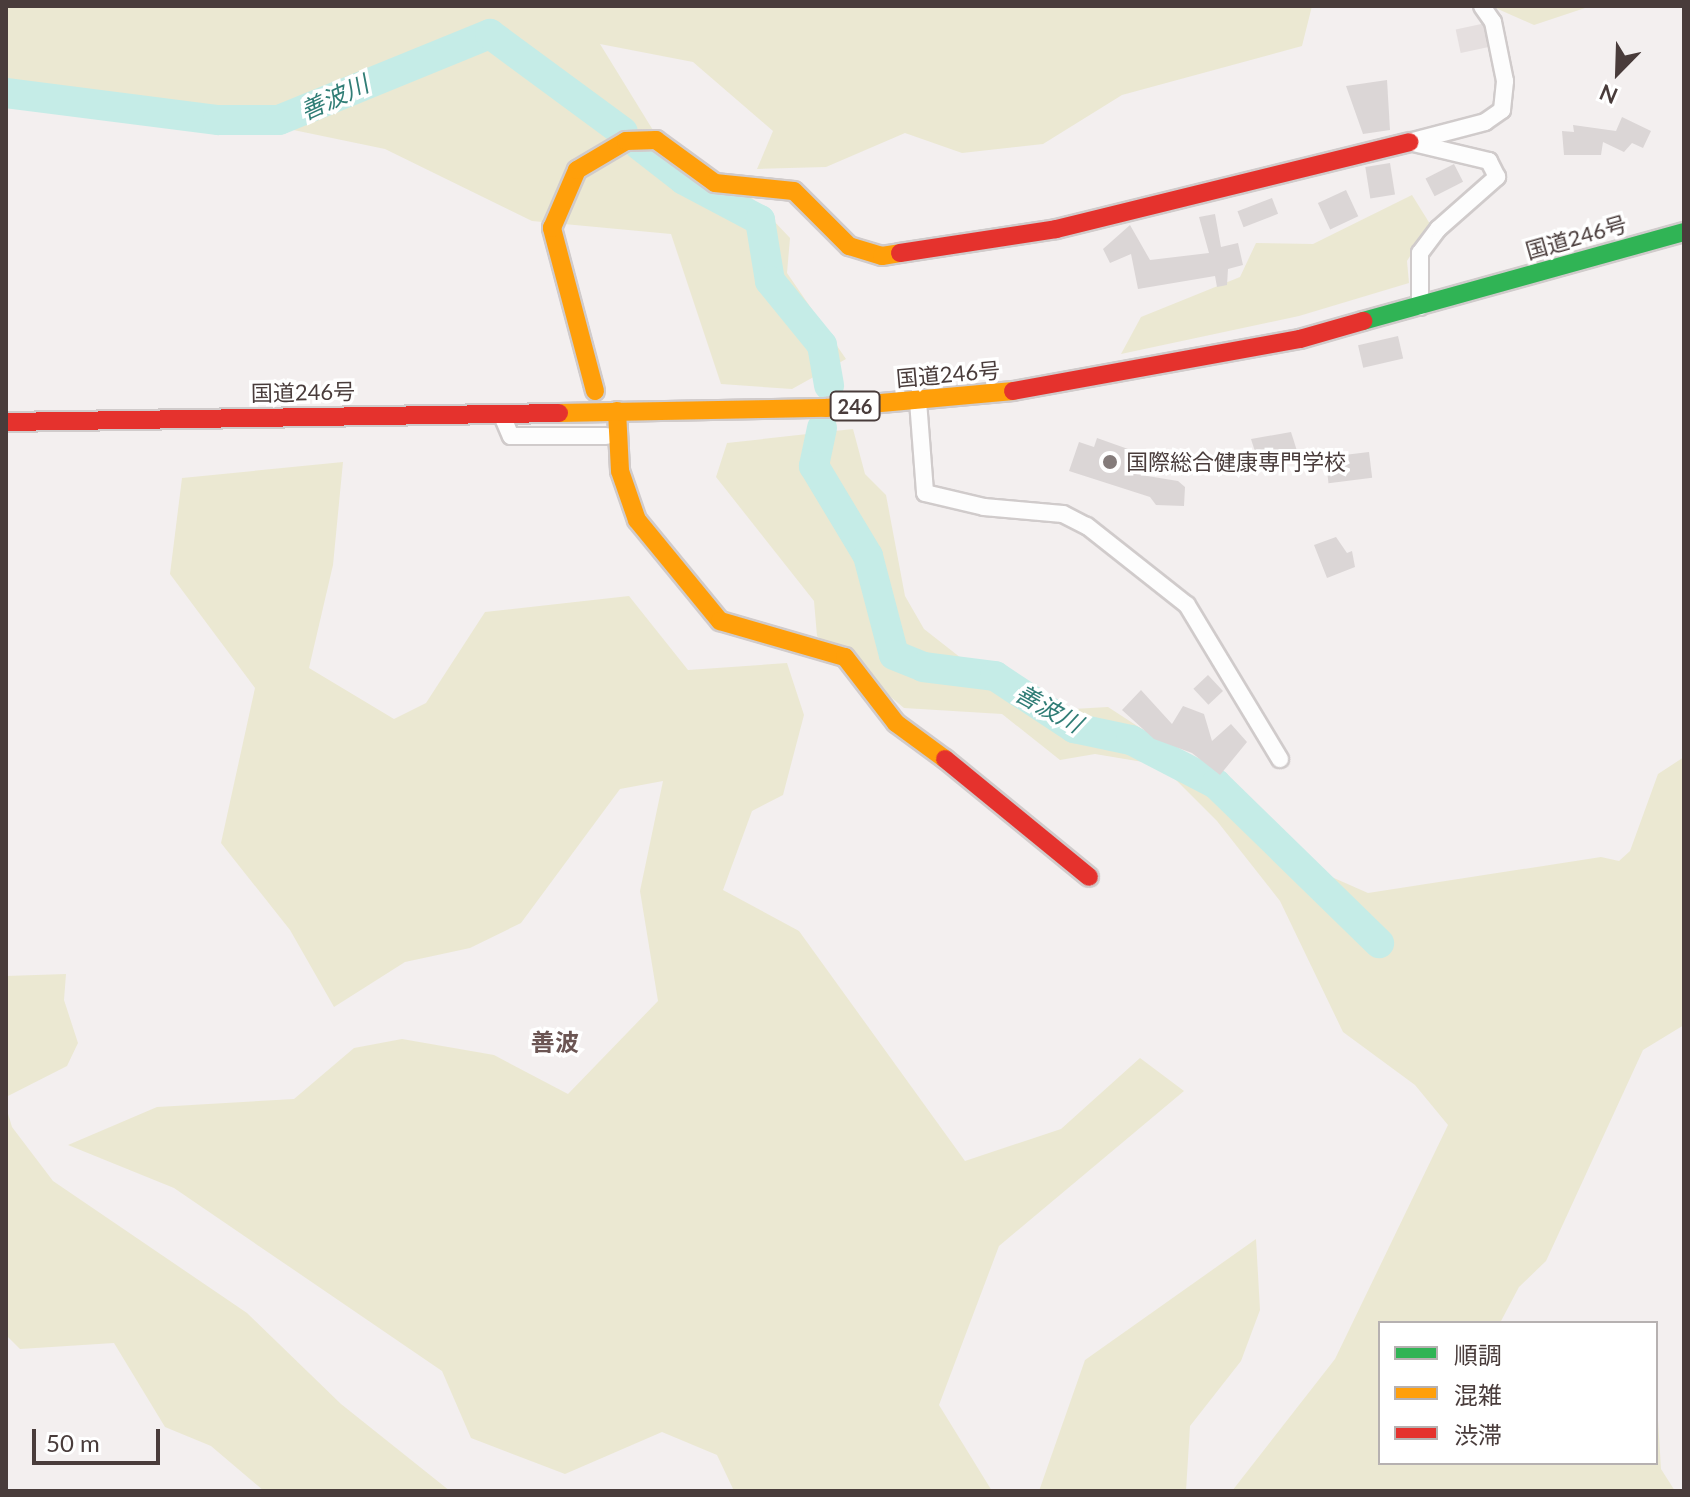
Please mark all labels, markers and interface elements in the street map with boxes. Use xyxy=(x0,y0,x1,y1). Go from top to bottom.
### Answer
north arrow xyxy=(1578,32,1658,112)
water label: 善波川 xyxy=(295,69,373,125)
text: N xyxy=(1595,79,1622,110)
street label: 国道246号 xyxy=(1522,210,1630,264)
street label: 国道246号 xyxy=(895,356,1001,392)
street label: 国道246号 xyxy=(251,378,355,406)
road number: 246 xyxy=(829,390,881,422)
place label: 国際総合健康専門学校 xyxy=(1126,449,1346,475)
marker: 国際総合健康専門学校 xyxy=(1101,453,1119,471)
water label: 善波川 xyxy=(1011,678,1087,738)
district label: 善波 xyxy=(531,1028,579,1056)
legend xyxy=(1378,1321,1658,1465)
text: 順調 xyxy=(1454,1340,1502,1369)
text: 混雑 xyxy=(1454,1380,1502,1409)
scale bar xyxy=(36,1413,164,1463)
text: 渋滞 xyxy=(1454,1420,1502,1449)
text: 50 m xyxy=(46,1428,100,1457)

